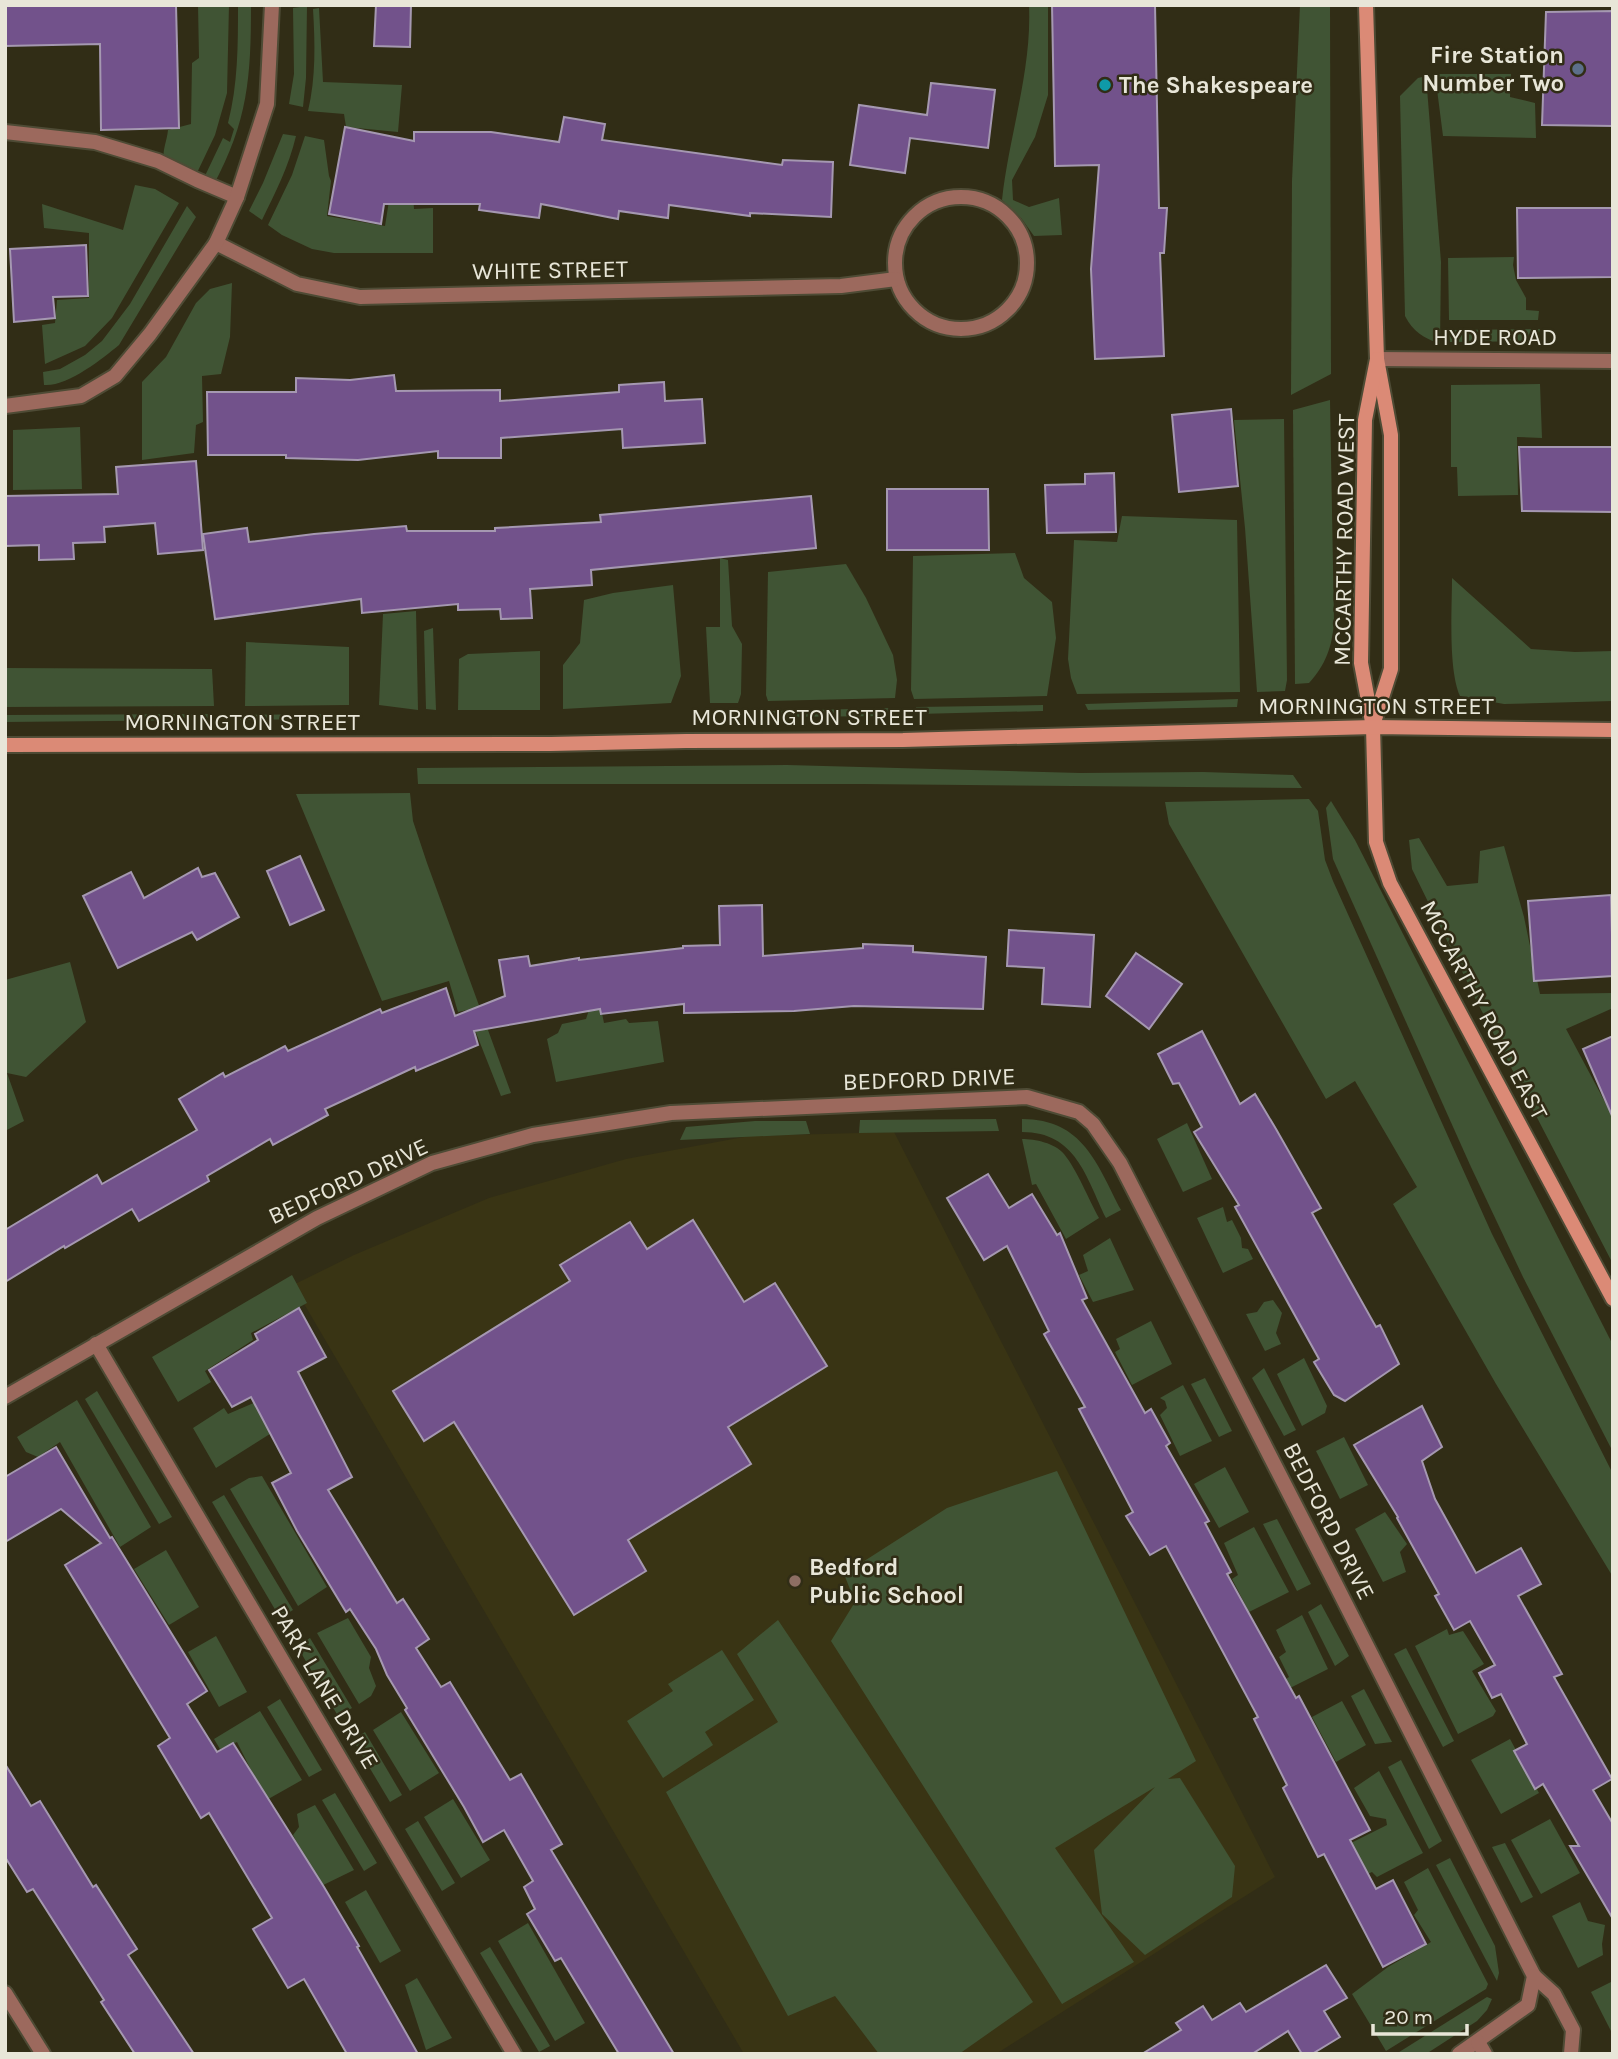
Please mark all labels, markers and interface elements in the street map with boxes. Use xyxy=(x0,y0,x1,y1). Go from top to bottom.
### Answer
place label: Fire Station Number Two xyxy=(1422,41,1564,97)
marker: Fire Station Number Two xyxy=(1570,61,1586,77)
place label: The Shakespeare xyxy=(1119,71,1313,99)
marker: The Shakespeare xyxy=(1097,77,1113,93)
street label: WHITE STREET xyxy=(472,255,628,285)
street label: HYDE ROAD xyxy=(1433,323,1557,351)
street label: MCCARTHY ROAD WEST xyxy=(1328,414,1360,666)
street label: MORNINGTON STREET xyxy=(1258,692,1494,720)
street label: MORNINGTON STREET xyxy=(691,703,927,731)
street label: MORNINGTON STREET xyxy=(124,708,360,736)
street label: MCCARTHY ROAD EAST xyxy=(1414,895,1554,1125)
street label: BEDFORD DRIVE xyxy=(842,1062,1016,1096)
street label: BEDFORD DRIVE xyxy=(264,1132,432,1230)
street label: BEDFORD DRIVE xyxy=(1277,1438,1381,1604)
place label: Bedford Public School xyxy=(809,1553,964,1609)
marker: Bedford Public School xyxy=(787,1573,803,1589)
street label: PARK LANE DRIVE xyxy=(265,1600,385,1774)
scale bar xyxy=(1373,1993,1468,2037)
text: 20 m xyxy=(1384,2005,1433,2029)

